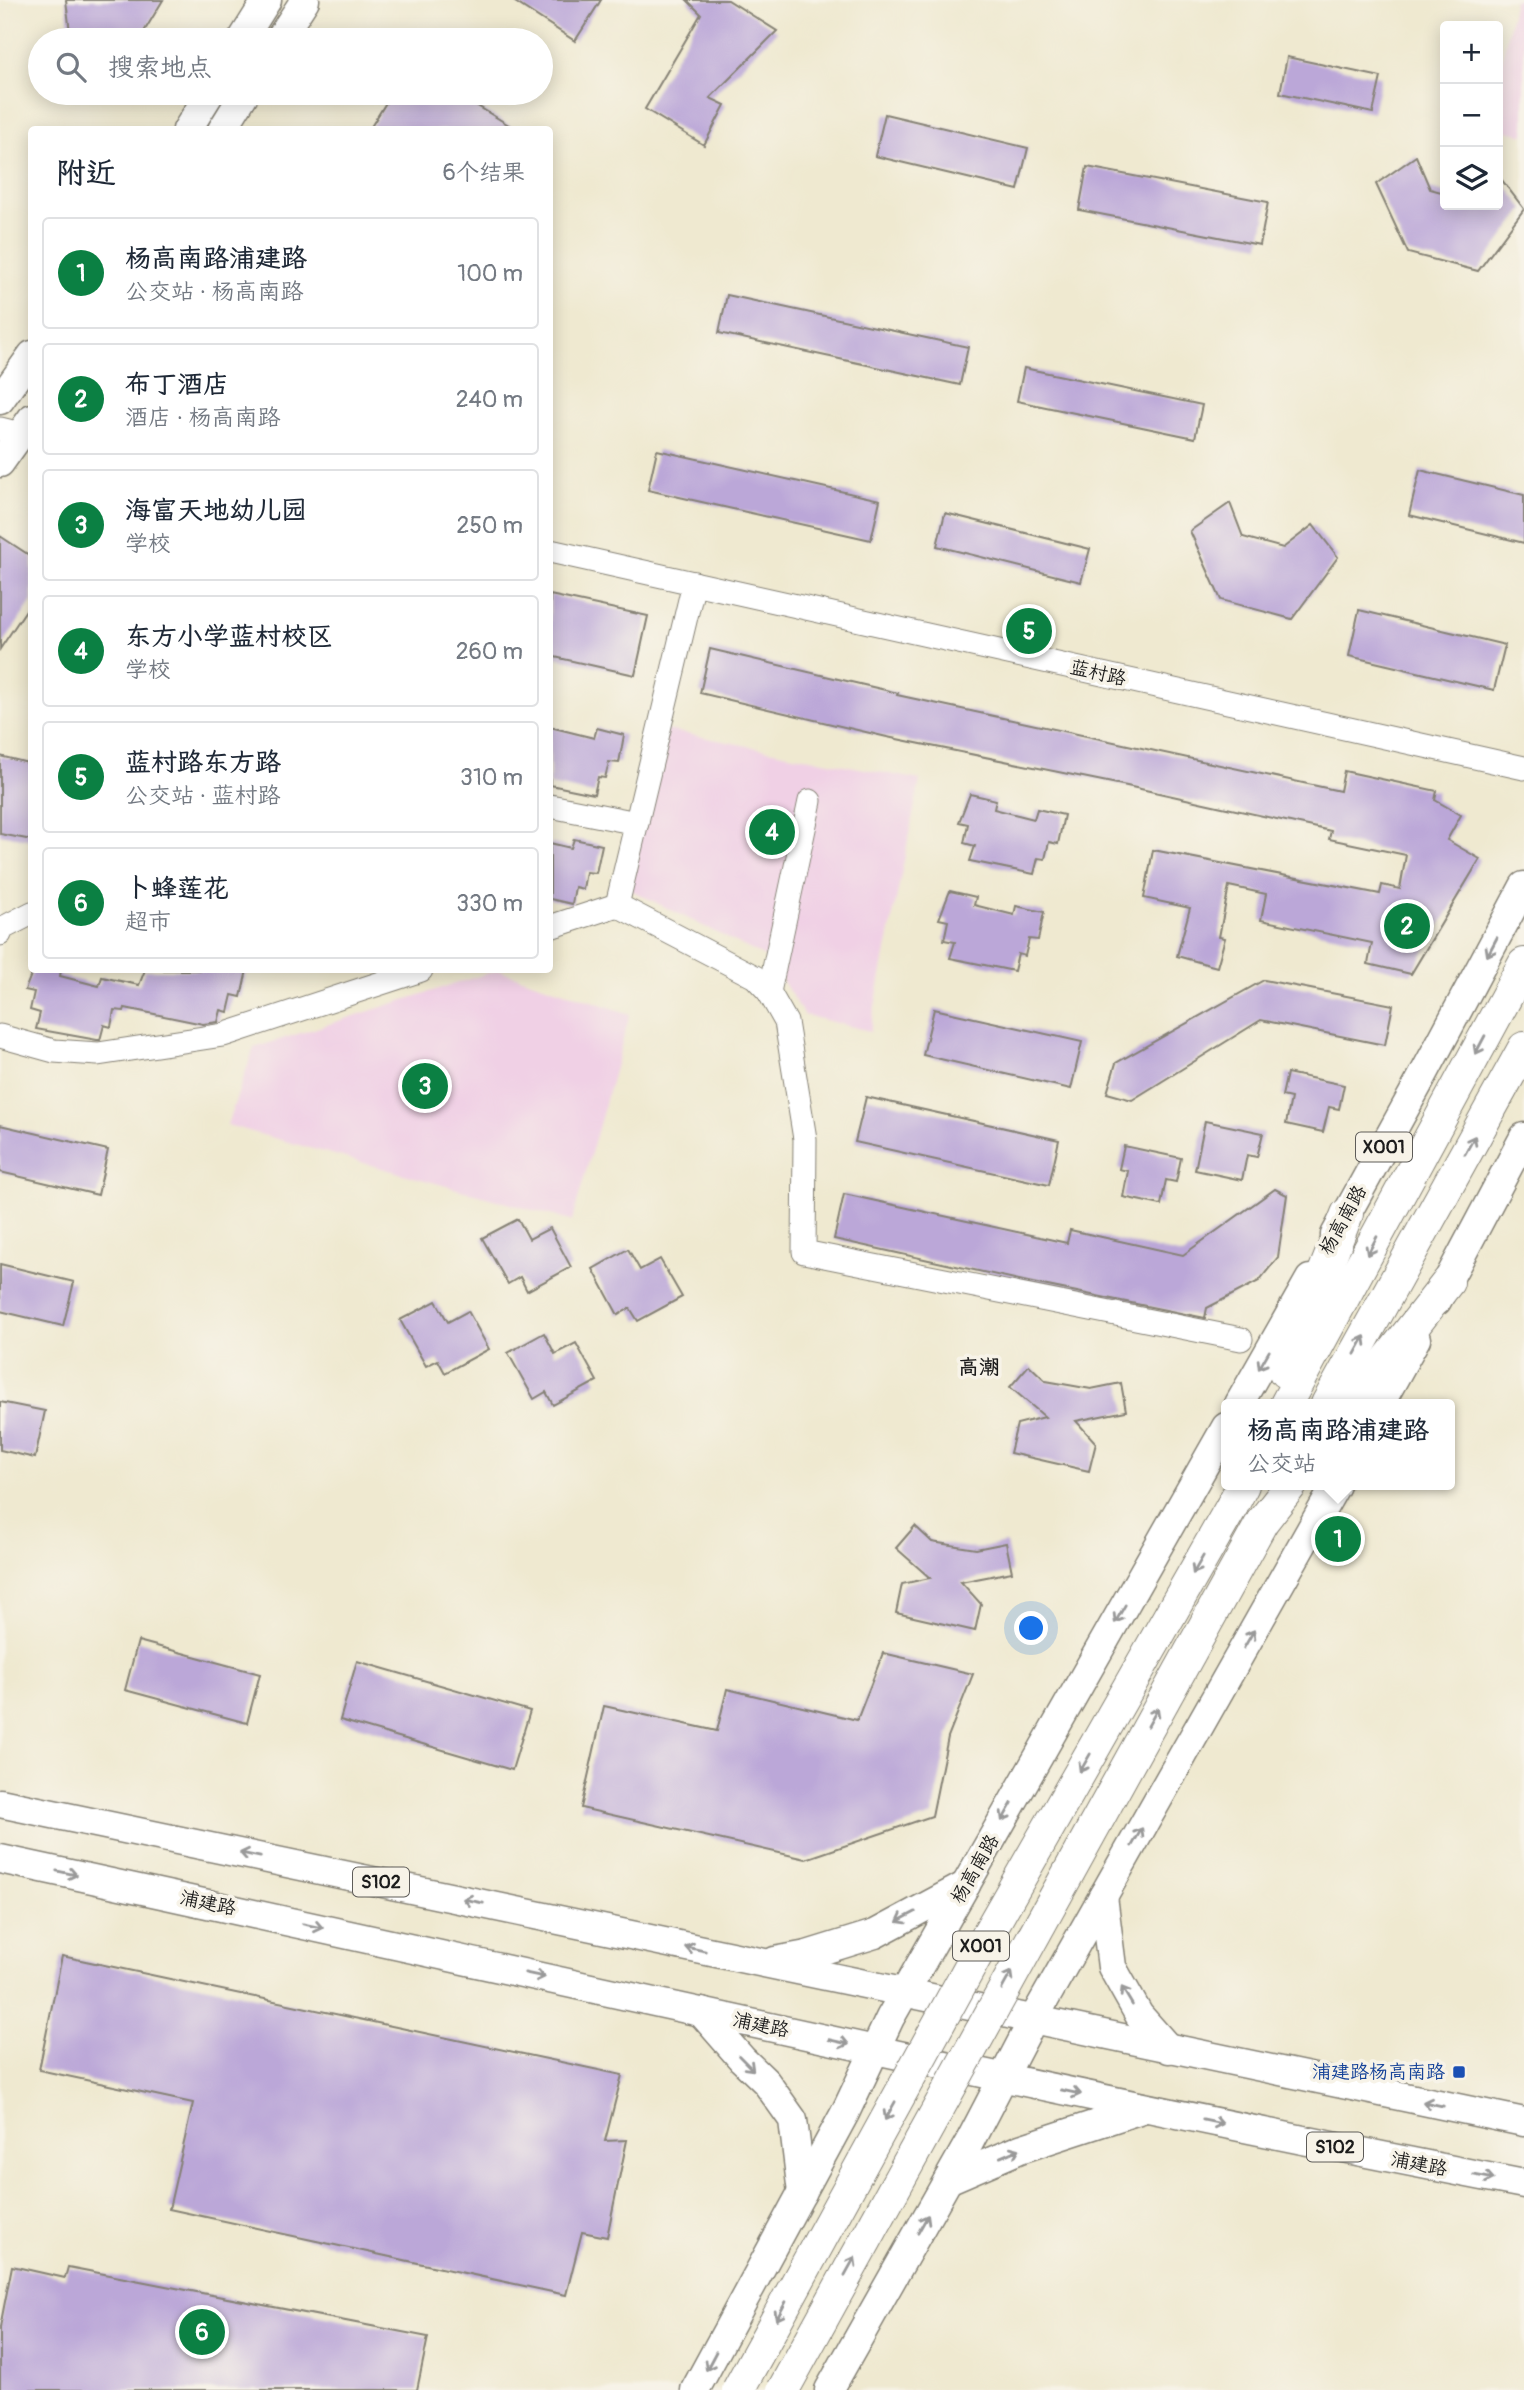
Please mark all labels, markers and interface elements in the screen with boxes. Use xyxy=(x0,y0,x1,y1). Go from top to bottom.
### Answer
map controls xyxy=(1440,21,1503,210)
button: + xyxy=(1440,21,1503,84)
search box xyxy=(28,28,553,105)
icon: search xyxy=(52,48,90,86)
text: 搜索地点 xyxy=(108,52,212,84)
button: − xyxy=(1440,84,1503,147)
button: layers xyxy=(1440,147,1503,210)
text: 附近 xyxy=(56,155,116,192)
text: 6个结果 xyxy=(443,158,525,187)
text: 杨高南路浦建路 xyxy=(125,243,307,275)
text: 1 xyxy=(77,259,86,288)
text: 100 m xyxy=(457,259,523,288)
text: 公交站 · 杨高南路 xyxy=(125,277,303,306)
text: 布丁酒店 xyxy=(125,369,229,401)
text: 2 xyxy=(75,385,87,414)
text: 240 m xyxy=(456,385,523,414)
text: 酒店 · 杨高南路 xyxy=(125,403,280,432)
text: 海富天地幼儿园 xyxy=(125,495,307,527)
text: 3 xyxy=(75,511,87,540)
text: 250 m xyxy=(457,511,523,540)
text: 学校 xyxy=(125,529,171,558)
pin: 5 xyxy=(1006,605,1052,657)
text: 东方小学蓝村校区 xyxy=(125,621,333,653)
text: 4 xyxy=(74,637,88,666)
text: 260 m xyxy=(456,637,523,666)
text: 学校 xyxy=(125,655,171,684)
street label: 蓝村路 xyxy=(1068,655,1128,691)
text: 蓝村路东方路 xyxy=(125,747,281,779)
text: 5 xyxy=(75,763,87,792)
text: 310 m xyxy=(460,763,523,792)
text: 公交站 · 蓝村路 xyxy=(125,781,280,810)
pin: 4 xyxy=(749,806,795,858)
text: 卜蜂莲花 xyxy=(125,873,229,905)
text: 6 xyxy=(74,889,88,918)
text: 330 m xyxy=(456,889,523,918)
pin: 2 xyxy=(1384,900,1430,952)
text: 超市 xyxy=(125,907,171,936)
one-way arrow xyxy=(1485,936,1499,956)
one-way arrow xyxy=(1473,1035,1487,1055)
pin: 3 xyxy=(402,1060,448,1112)
road number: X001 xyxy=(1356,1132,1412,1162)
one-way arrow xyxy=(1463,1136,1477,1156)
street label: 杨高南路 xyxy=(1314,1181,1372,1259)
one-way arrow xyxy=(1365,1235,1379,1255)
one-way arrow xyxy=(1353,1335,1367,1355)
one-way arrow xyxy=(1257,1350,1271,1370)
district label: 高潮 xyxy=(958,1354,1000,1381)
popup xyxy=(1221,1399,1455,1490)
text: 杨高南路浦建路 xyxy=(1247,1415,1429,1447)
text: 公交站 xyxy=(1247,1449,1316,1478)
pin: 1 xyxy=(1315,1513,1361,1565)
one-way arrow xyxy=(1191,1554,1204,1575)
one-way arrow xyxy=(1113,1604,1127,1624)
your location xyxy=(1014,1611,1048,1645)
one-way arrow xyxy=(1243,1629,1256,1650)
one-way arrow xyxy=(1147,1707,1160,1728)
one-way arrow xyxy=(1078,1752,1092,1772)
one-way arrow xyxy=(1000,1801,1013,1822)
one-way arrow xyxy=(1131,1827,1144,1848)
street label: 杨高南路 xyxy=(946,1830,1004,1908)
one-way arrow xyxy=(239,1847,262,1861)
one-way arrow xyxy=(55,1867,78,1881)
road number: S102 xyxy=(353,1868,409,1896)
street label: 浦建路 xyxy=(178,1885,238,1921)
one-way arrow xyxy=(462,1894,485,1908)
one-way arrow xyxy=(896,1911,917,1924)
one-way arrow xyxy=(301,1920,324,1933)
road number: X001 xyxy=(953,1932,1009,1960)
one-way arrow xyxy=(684,1942,707,1955)
one-way arrow xyxy=(523,1969,546,1982)
one-way arrow xyxy=(1000,1971,1014,1991)
one-way arrow xyxy=(1120,1986,1134,2006)
street label: 浦建路 xyxy=(731,2007,791,2043)
one-way arrow xyxy=(828,2036,850,2049)
one-way arrow xyxy=(738,2054,755,2071)
place label: 浦建路杨高南路 xyxy=(1312,2060,1445,2084)
marker: 浦建路杨高南路 xyxy=(1451,2064,1467,2080)
one-way arrow xyxy=(1059,2086,1082,2100)
one-way arrow xyxy=(1422,2097,1445,2111)
one-way arrow xyxy=(883,2100,896,2121)
one-way arrow xyxy=(1201,2115,1224,2129)
road number: S102 xyxy=(1307,2132,1363,2162)
one-way arrow xyxy=(999,2146,1020,2159)
street label: 浦建路 xyxy=(1389,2147,1449,2181)
one-way arrow xyxy=(1472,2170,1495,2184)
one-way arrow xyxy=(917,2214,930,2235)
one-way arrow xyxy=(844,2256,858,2276)
one-way arrow xyxy=(774,2300,788,2321)
pin: 6 xyxy=(179,2306,225,2358)
one-way arrow xyxy=(704,2350,718,2370)

